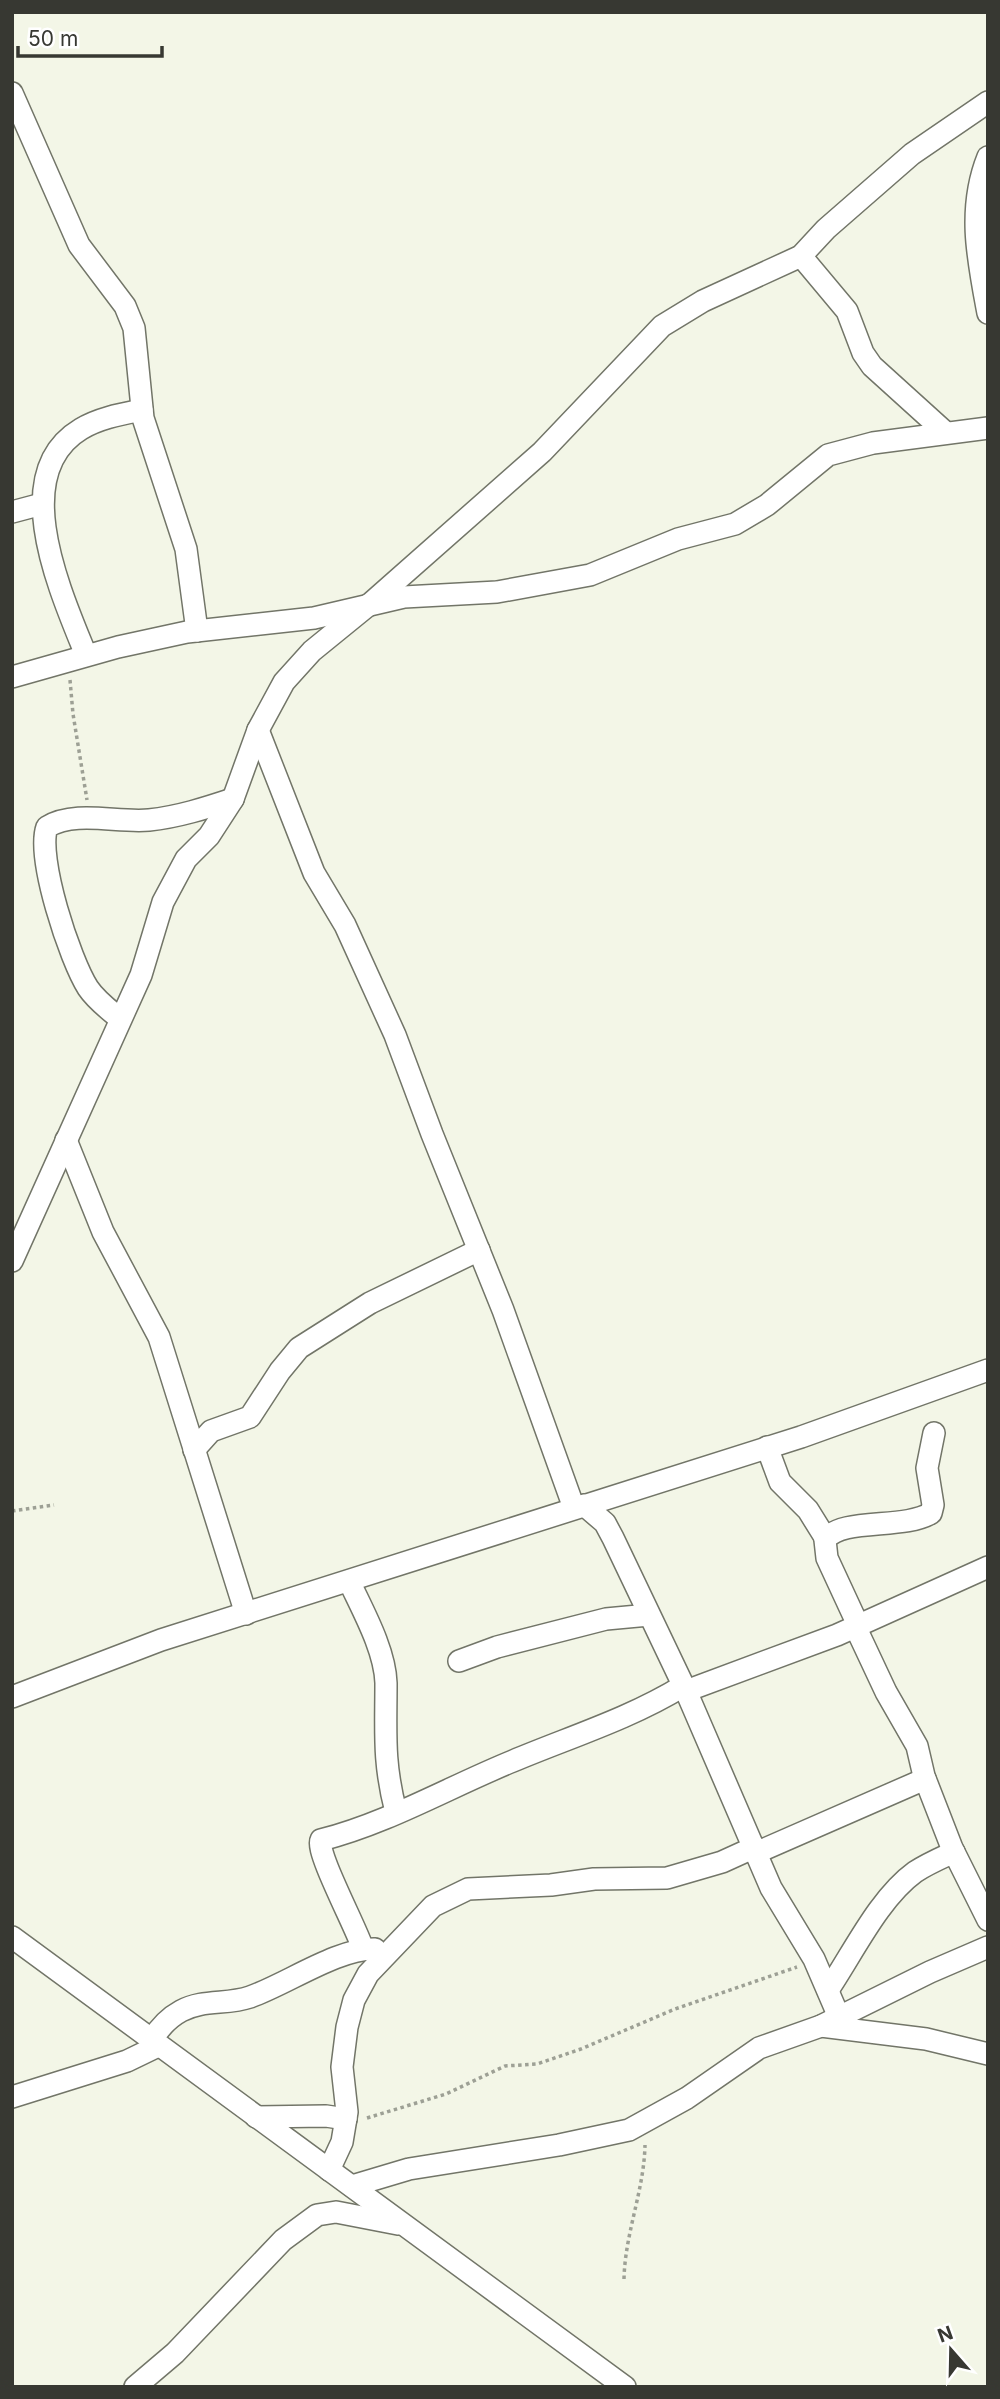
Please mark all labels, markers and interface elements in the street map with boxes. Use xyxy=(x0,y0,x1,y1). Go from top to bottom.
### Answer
scale bar xyxy=(18,14,161,58)
text: 50 m xyxy=(28,26,78,51)
north arrow xyxy=(916,2315,986,2385)
text: N xyxy=(935,2321,956,2348)

